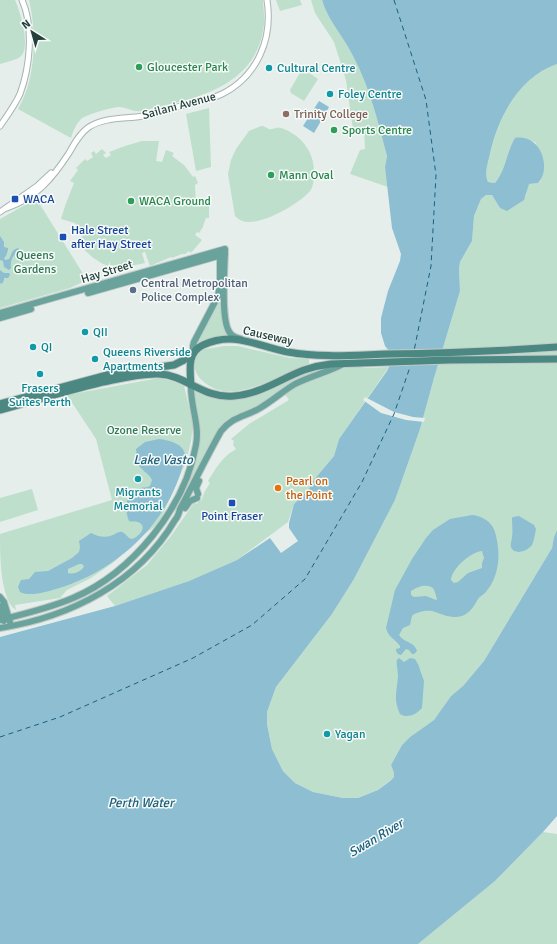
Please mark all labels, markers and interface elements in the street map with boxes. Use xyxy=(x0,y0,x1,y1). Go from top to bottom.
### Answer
north arrow xyxy=(12,12,52,52)
text: N xyxy=(19,17,33,32)
place label: Gloucester Park xyxy=(147,60,228,75)
place label: Cultural Centre xyxy=(277,61,356,76)
marker: Gloucester Park xyxy=(134,62,144,72)
marker: Cultural Centre xyxy=(264,63,274,73)
place label: Foley Centre xyxy=(338,87,402,102)
street label: Sailani Avenue xyxy=(141,89,217,123)
marker: Foley Centre xyxy=(325,89,335,99)
place label: Trinity College xyxy=(294,107,368,122)
marker: Trinity College xyxy=(281,109,291,119)
place label: Sports Centre xyxy=(342,123,412,138)
marker: Sports Centre xyxy=(329,125,339,135)
place label: Mann Oval xyxy=(279,168,334,183)
marker: Mann Oval xyxy=(266,170,276,180)
place label: WACA xyxy=(23,192,55,207)
marker: WACA xyxy=(10,194,20,204)
place label: WACA Ground xyxy=(139,194,211,209)
marker: WACA Ground xyxy=(126,196,136,206)
place label: Hale Street after Hay Street xyxy=(71,223,151,252)
marker: Hale Street after Hay Street xyxy=(58,232,68,242)
park label: Queens Gardens xyxy=(14,248,56,277)
street label: Hay Street xyxy=(79,257,135,287)
place label: Central Metropolitan Police Complex xyxy=(141,276,248,305)
marker: Central Metropolitan Police Complex xyxy=(128,285,138,295)
street label: Causeway xyxy=(241,323,295,349)
place label: QII xyxy=(93,325,108,340)
marker: QII xyxy=(80,327,90,337)
place label: QI xyxy=(41,340,52,355)
marker: QI xyxy=(28,342,38,352)
place label: Queens Riverside Apartments xyxy=(103,345,191,374)
marker: Queens Riverside Apartments xyxy=(90,354,100,364)
marker: Frasers Suites Perth xyxy=(35,369,45,379)
place label: Frasers Suites Perth xyxy=(9,381,71,410)
park label: Ozone Reserve xyxy=(107,423,181,438)
water label: Lake Vasto xyxy=(133,452,194,468)
marker: Migrants Memorial xyxy=(133,474,143,484)
place label: Pearl on the Point xyxy=(286,474,332,503)
marker: Pearl on the Point xyxy=(273,483,283,493)
place label: Migrants Memorial xyxy=(114,485,163,514)
marker: Point Fraser xyxy=(227,498,237,508)
place label: Point Fraser xyxy=(201,509,263,524)
place label: Yagan xyxy=(335,727,366,742)
marker: Yagan xyxy=(322,729,332,739)
water label: Perth Water xyxy=(108,795,176,811)
water label: Swan River xyxy=(346,814,408,861)

